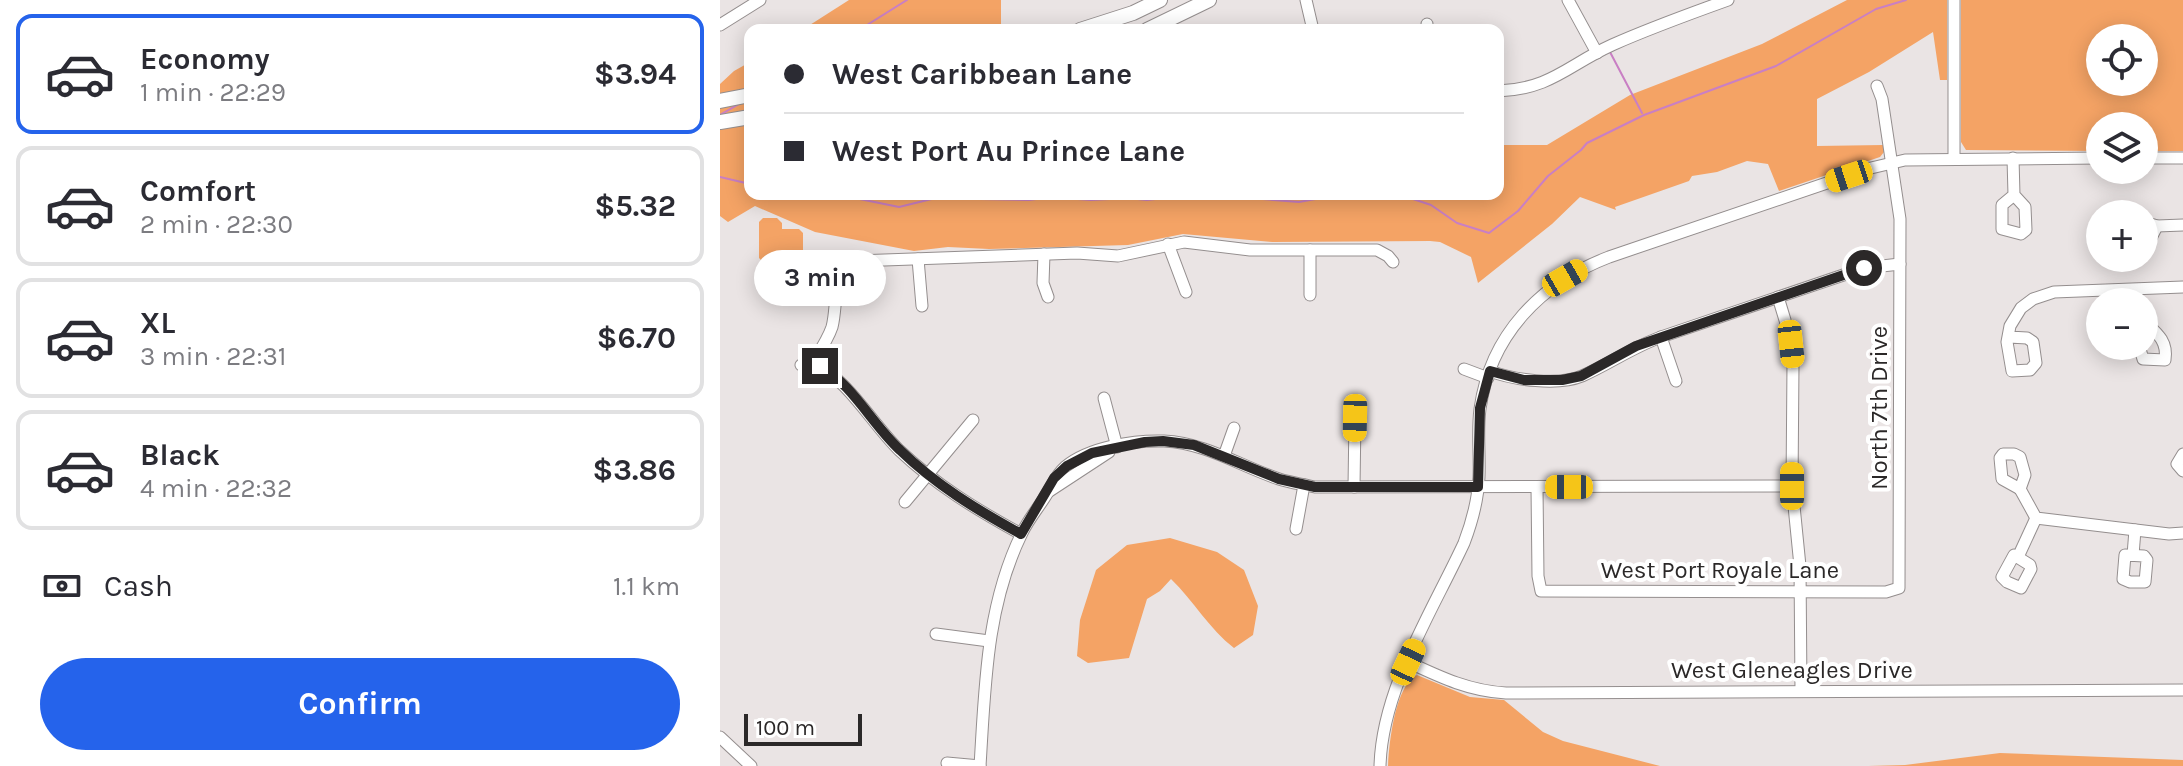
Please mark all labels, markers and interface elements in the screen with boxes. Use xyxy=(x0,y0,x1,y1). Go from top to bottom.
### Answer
map controls xyxy=(2086,24,2158,360)
button: locate xyxy=(2086,24,2158,96)
icon: car xyxy=(44,38,116,110)
text: Economy xyxy=(140,41,270,77)
text: $3.94 xyxy=(594,56,676,92)
text: West Caribbean Lane xyxy=(832,56,1132,92)
text: 1 min · 22:29 xyxy=(140,77,286,108)
button: layers xyxy=(2086,112,2158,184)
text: West Port Au Prince Lane xyxy=(832,133,1185,169)
car xyxy=(1822,157,1876,195)
icon: car xyxy=(44,170,116,242)
text: Comfort xyxy=(140,173,256,209)
text: $5.32 xyxy=(595,188,676,224)
button: + xyxy=(2086,200,2158,272)
text: 2 min · 22:30 xyxy=(140,209,293,240)
callout: 3 min xyxy=(754,250,886,306)
route start xyxy=(1846,250,1882,286)
car xyxy=(1538,256,1592,300)
text: 3 min xyxy=(784,262,856,293)
button: − xyxy=(2086,288,2158,360)
icon: car xyxy=(44,302,116,374)
text: XL xyxy=(140,305,175,341)
car xyxy=(1777,319,1805,369)
text: $6.70 xyxy=(597,320,676,356)
street label: North 7th Drive xyxy=(1865,326,1893,490)
text: 3 min · 22:31 xyxy=(140,341,286,372)
route end xyxy=(802,348,838,384)
car xyxy=(1343,394,1367,442)
icon: car xyxy=(44,434,116,506)
text: Black xyxy=(140,437,220,473)
text: $3.86 xyxy=(593,452,676,488)
car xyxy=(1780,462,1804,510)
text: 4 min · 22:32 xyxy=(140,473,292,504)
car xyxy=(1545,475,1593,499)
street label: West Port Royale Lane xyxy=(1601,556,1839,584)
icon: cash xyxy=(40,564,84,608)
text: Cash xyxy=(104,568,173,604)
text: 1.1 km xyxy=(613,571,680,602)
car xyxy=(1387,635,1429,689)
street label: West Gleneagles Drive xyxy=(1671,656,1913,684)
button: Confirm xyxy=(40,658,680,750)
scale bar xyxy=(744,710,862,746)
text: 100 m xyxy=(756,715,815,741)

